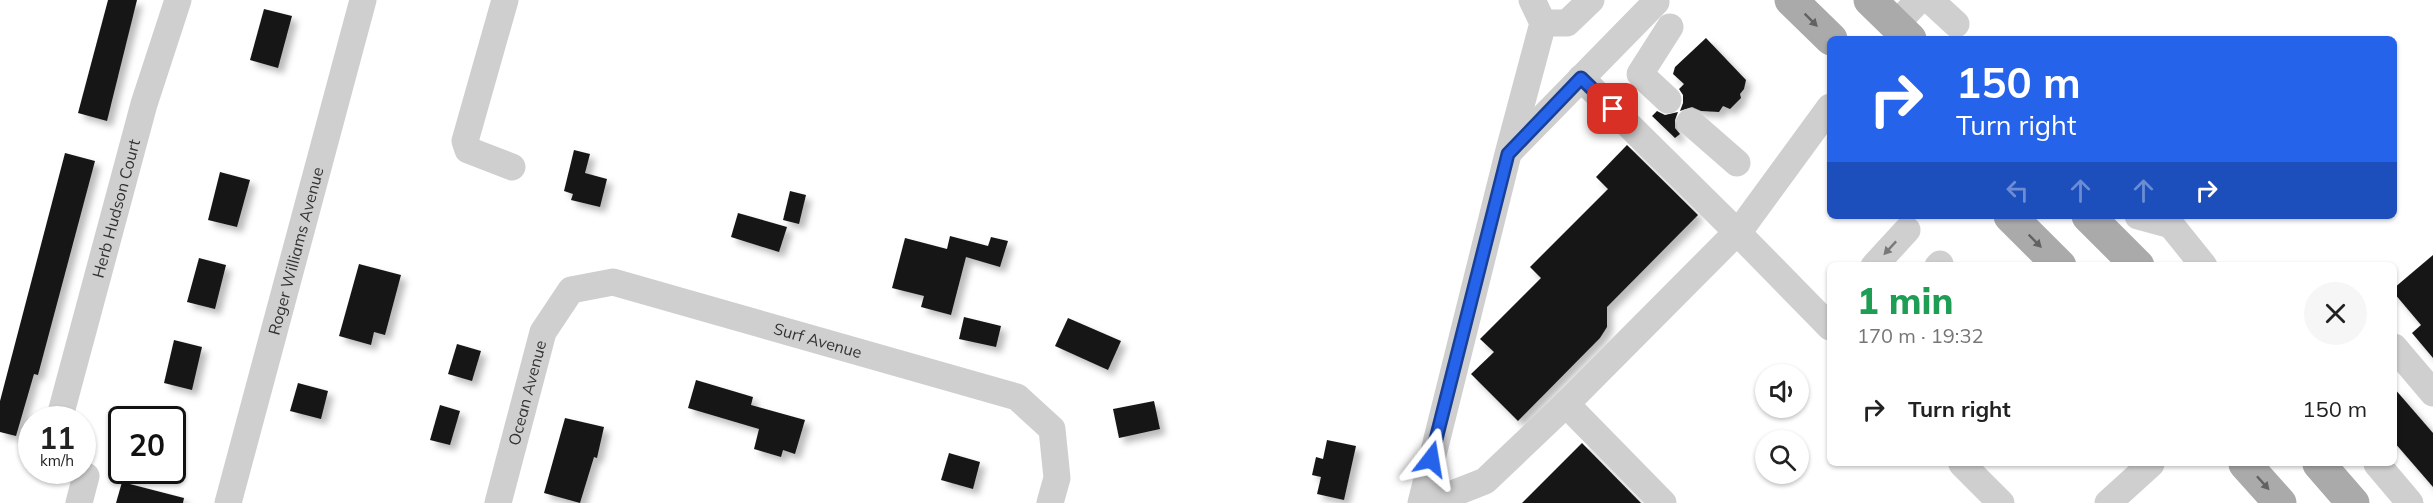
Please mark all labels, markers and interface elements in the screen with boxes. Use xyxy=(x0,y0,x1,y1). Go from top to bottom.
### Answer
one-way arrow xyxy=(1803,12,1817,26)
text: 150 m xyxy=(1956,56,2081,109)
icon: right xyxy=(1857,60,1935,138)
pin xyxy=(1587,83,1638,134)
icon: arrive xyxy=(1596,92,1629,125)
text: Turn right xyxy=(1956,108,2076,142)
street label: Herb Hudson Court xyxy=(88,137,144,280)
street label: Roger Williams Avenue xyxy=(264,165,328,337)
icon: left xyxy=(2001,174,2034,207)
icon: ahead xyxy=(2064,174,2097,207)
icon: ahead xyxy=(2127,174,2160,207)
icon: right xyxy=(2190,174,2223,207)
one-way arrow xyxy=(2027,233,2041,247)
one-way arrow xyxy=(1884,241,1898,255)
text: 1 min xyxy=(1857,278,1953,323)
button: close xyxy=(2304,282,2367,345)
street label: Surf Avenue xyxy=(771,318,864,362)
text: 170 m · 19:32 xyxy=(1857,323,1983,348)
street label: Ocean Avenue xyxy=(504,338,550,447)
map controls xyxy=(1755,364,1809,484)
button: sound xyxy=(1755,364,1809,418)
icon: right xyxy=(1857,393,1890,426)
text: Turn right xyxy=(1908,395,2011,423)
text: 150 m xyxy=(2302,395,2367,423)
speed limit sign: 20 xyxy=(108,406,186,484)
text: 11 xyxy=(39,419,75,457)
position arrow xyxy=(1399,427,1463,491)
button: search xyxy=(1755,430,1809,484)
text: km/h xyxy=(40,451,74,470)
one-way arrow xyxy=(2256,475,2269,490)

